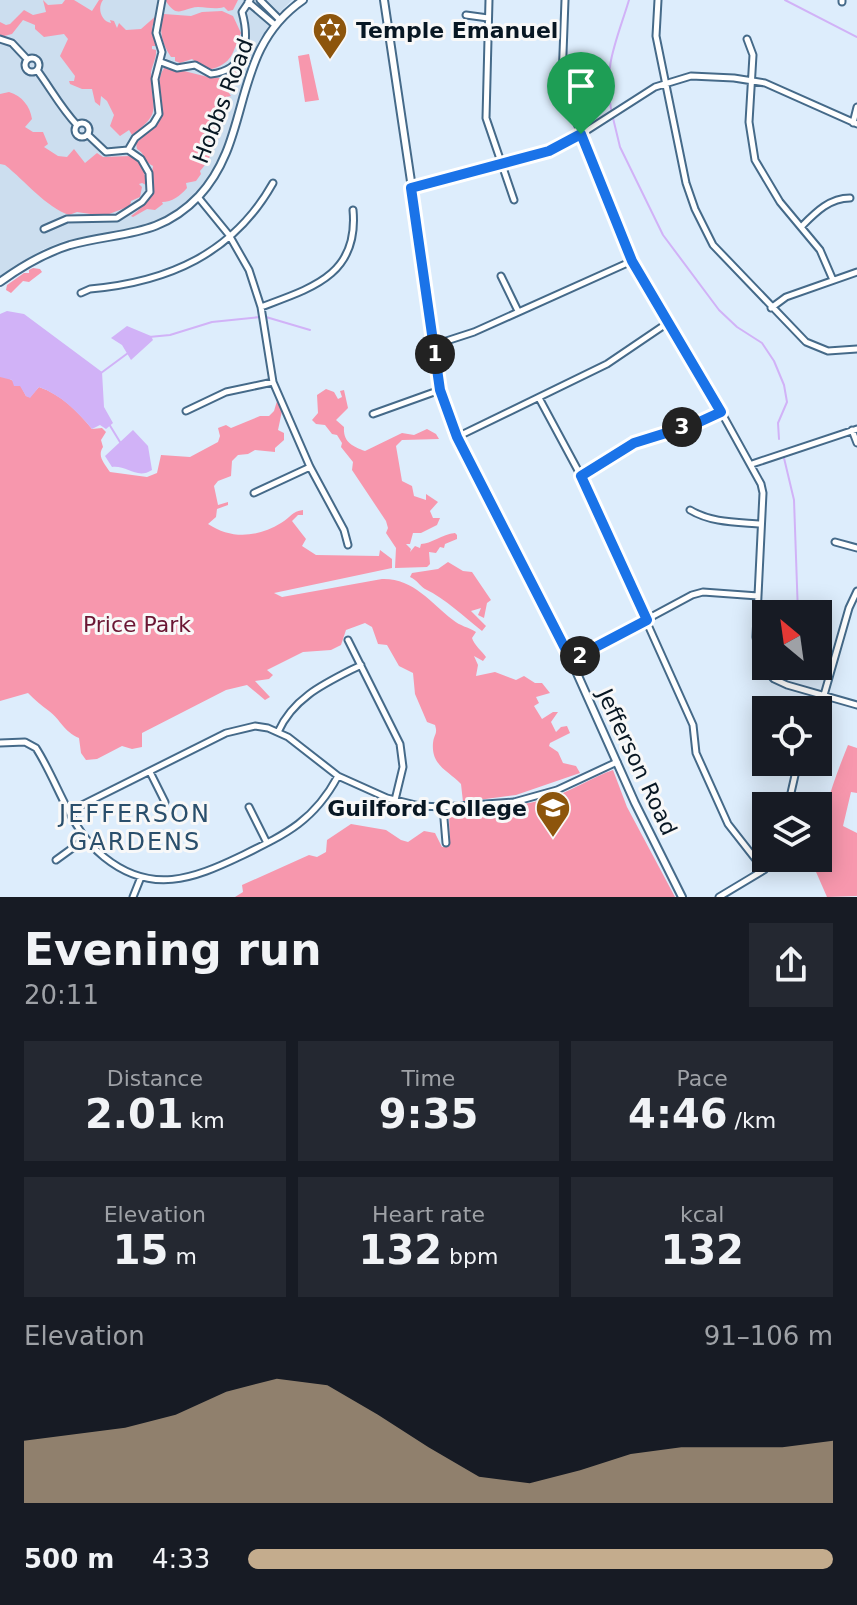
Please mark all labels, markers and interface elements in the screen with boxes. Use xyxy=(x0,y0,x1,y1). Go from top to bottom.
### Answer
synagogue icon: Temple Emanuel xyxy=(311,11,349,61)
place label: Temple Emanuel xyxy=(356,18,558,43)
street label: Hobbs Road xyxy=(188,35,258,167)
pin xyxy=(547,52,615,134)
icon: arrive xyxy=(559,64,603,108)
pin: 1 xyxy=(415,334,455,374)
text: 1 xyxy=(427,341,443,366)
pin: 3 xyxy=(662,407,702,447)
text: 3 xyxy=(674,414,690,439)
north arrow xyxy=(752,600,832,680)
map controls xyxy=(752,600,832,872)
park label: Price Park xyxy=(83,612,191,637)
pin: 2 xyxy=(560,636,600,676)
text: 2 xyxy=(572,643,588,668)
street label: Jefferson Road xyxy=(591,683,682,839)
button: locate xyxy=(752,696,832,776)
school or university icon: Guilford College xyxy=(534,789,572,839)
button: layers xyxy=(752,792,832,872)
place label: Guilford College xyxy=(327,796,527,821)
district label: JEFFERSON GARDENS xyxy=(57,800,211,856)
button: share xyxy=(749,923,833,1007)
text: Evening run xyxy=(24,924,321,975)
text: 20:11 xyxy=(24,980,99,1010)
text: Distance xyxy=(107,1066,203,1091)
text: Time xyxy=(402,1066,455,1091)
text: Pace xyxy=(676,1066,728,1091)
text: 2.01 xyxy=(85,1091,184,1137)
text: 9:35 xyxy=(379,1091,478,1137)
text: 4:46 xyxy=(628,1091,728,1137)
text: km xyxy=(184,1108,225,1133)
text: /km xyxy=(728,1108,776,1133)
text: Elevation xyxy=(104,1202,206,1227)
text: Heart rate xyxy=(372,1202,485,1227)
text: kcal xyxy=(680,1202,724,1227)
text: 15 xyxy=(113,1227,168,1273)
text: 132 xyxy=(359,1227,442,1273)
text: 132 xyxy=(660,1227,744,1273)
text: m xyxy=(168,1244,197,1269)
text: bpm xyxy=(442,1244,498,1269)
text: Elevation xyxy=(24,1321,145,1351)
text: 91–106 m xyxy=(704,1321,833,1351)
text: 500 m xyxy=(24,1544,114,1574)
text: 4:33 xyxy=(152,1544,210,1574)

